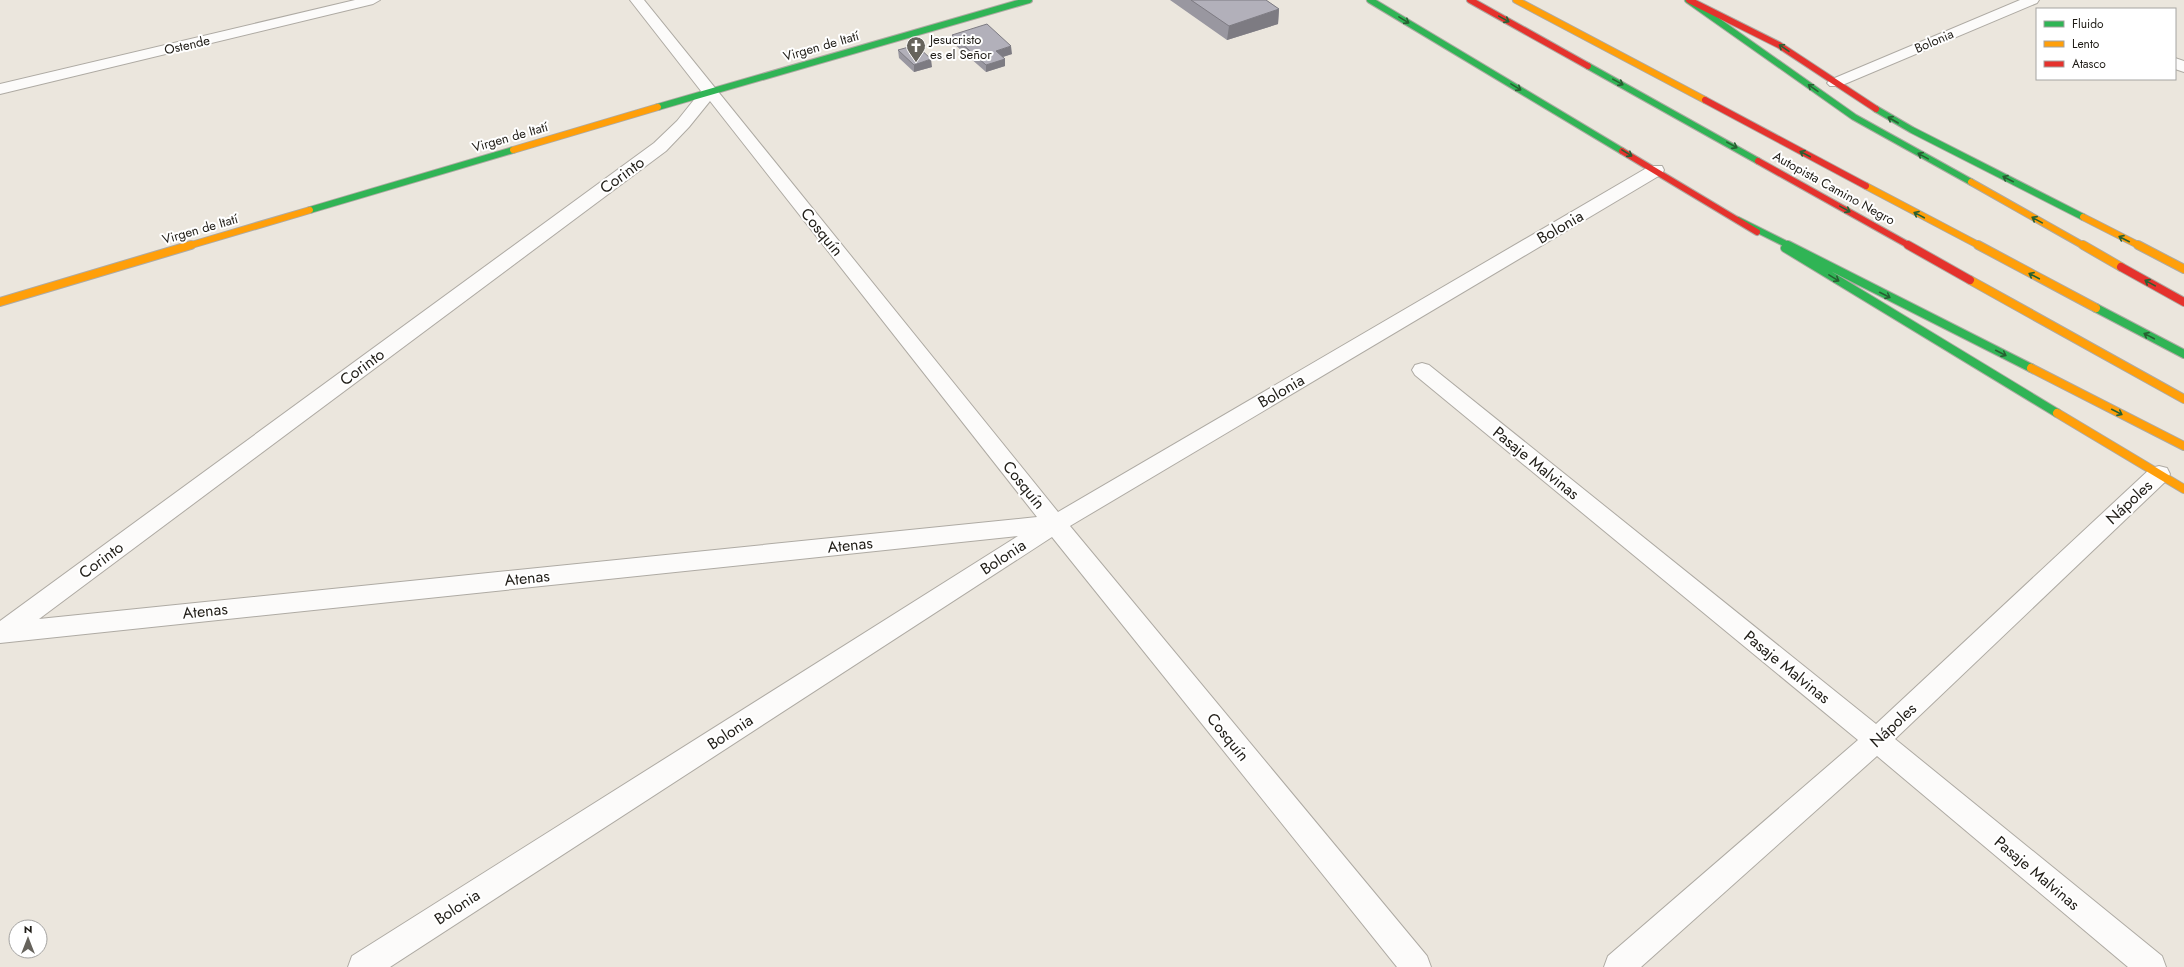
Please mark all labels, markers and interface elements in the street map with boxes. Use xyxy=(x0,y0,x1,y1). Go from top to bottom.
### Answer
legend xyxy=(2036,8,2176,80)
one-way arrow xyxy=(1498,15,1510,23)
text: Fluido xyxy=(2072,15,2104,33)
one-way arrow xyxy=(1398,16,1409,24)
street label: Bolonia xyxy=(1911,24,1957,58)
street label: Virgen de Itatí xyxy=(781,26,862,66)
street label: Ostende xyxy=(162,30,212,59)
place label: Jesucristo es el Señor xyxy=(928,30,992,64)
church icon: Jesucristo es el Señor xyxy=(905,35,927,63)
text: Lento xyxy=(2072,35,2100,53)
one-way arrow xyxy=(1779,44,1790,52)
text: Atasco xyxy=(2072,55,2106,73)
one-way arrow xyxy=(1612,78,1624,86)
one-way arrow xyxy=(1510,83,1522,91)
one-way arrow xyxy=(1807,84,1818,92)
one-way arrow xyxy=(1887,115,1899,123)
street label: Virgen de Itatí xyxy=(470,117,551,157)
one-way arrow xyxy=(1725,142,1737,150)
street label: Autopista Camino Negro xyxy=(1770,147,1898,229)
one-way arrow xyxy=(1621,150,1633,158)
one-way arrow xyxy=(1799,150,1811,157)
street label: Corinto xyxy=(595,151,649,199)
one-way arrow xyxy=(1917,152,1929,160)
one-way arrow xyxy=(2003,175,2015,183)
street label: Cosquín xyxy=(795,203,849,261)
street label: Bolonia xyxy=(1532,204,1588,250)
one-way arrow xyxy=(1839,205,1851,213)
street label: Virgen de Itatí xyxy=(160,209,241,249)
one-way arrow xyxy=(1913,211,1925,219)
one-way arrow xyxy=(2031,215,2043,223)
one-way arrow xyxy=(2119,234,2131,242)
one-way arrow xyxy=(2028,272,2040,279)
one-way arrow xyxy=(1828,275,1840,283)
one-way arrow xyxy=(2144,279,2156,287)
one-way arrow xyxy=(1879,291,1891,299)
one-way arrow xyxy=(2144,332,2156,340)
street label: Corinto xyxy=(335,343,389,391)
one-way arrow xyxy=(1995,350,2007,357)
street label: Bolonia xyxy=(1253,368,1309,414)
one-way arrow xyxy=(2111,409,2123,416)
street label: Pasaje Malvinas xyxy=(1488,421,1584,505)
street label: Cosquín xyxy=(997,456,1051,514)
street label: Nápoles xyxy=(2101,474,2157,530)
street label: Atenas xyxy=(826,531,874,559)
street label: Bolonia xyxy=(976,534,1030,580)
street label: Corinto xyxy=(74,536,128,584)
street label: Atenas xyxy=(503,564,551,592)
street label: Atenas xyxy=(181,597,229,625)
street label: Pasaje Malvinas xyxy=(1739,625,1835,709)
street label: Nápoles xyxy=(1865,697,1921,753)
street label: Cosquín xyxy=(1201,708,1255,766)
street label: Bolonia xyxy=(703,709,757,755)
street label: Pasaje Malvinas xyxy=(1989,830,2085,916)
street label: Bolonia xyxy=(430,884,484,930)
north arrow xyxy=(8,919,48,959)
text: N xyxy=(24,921,32,937)

